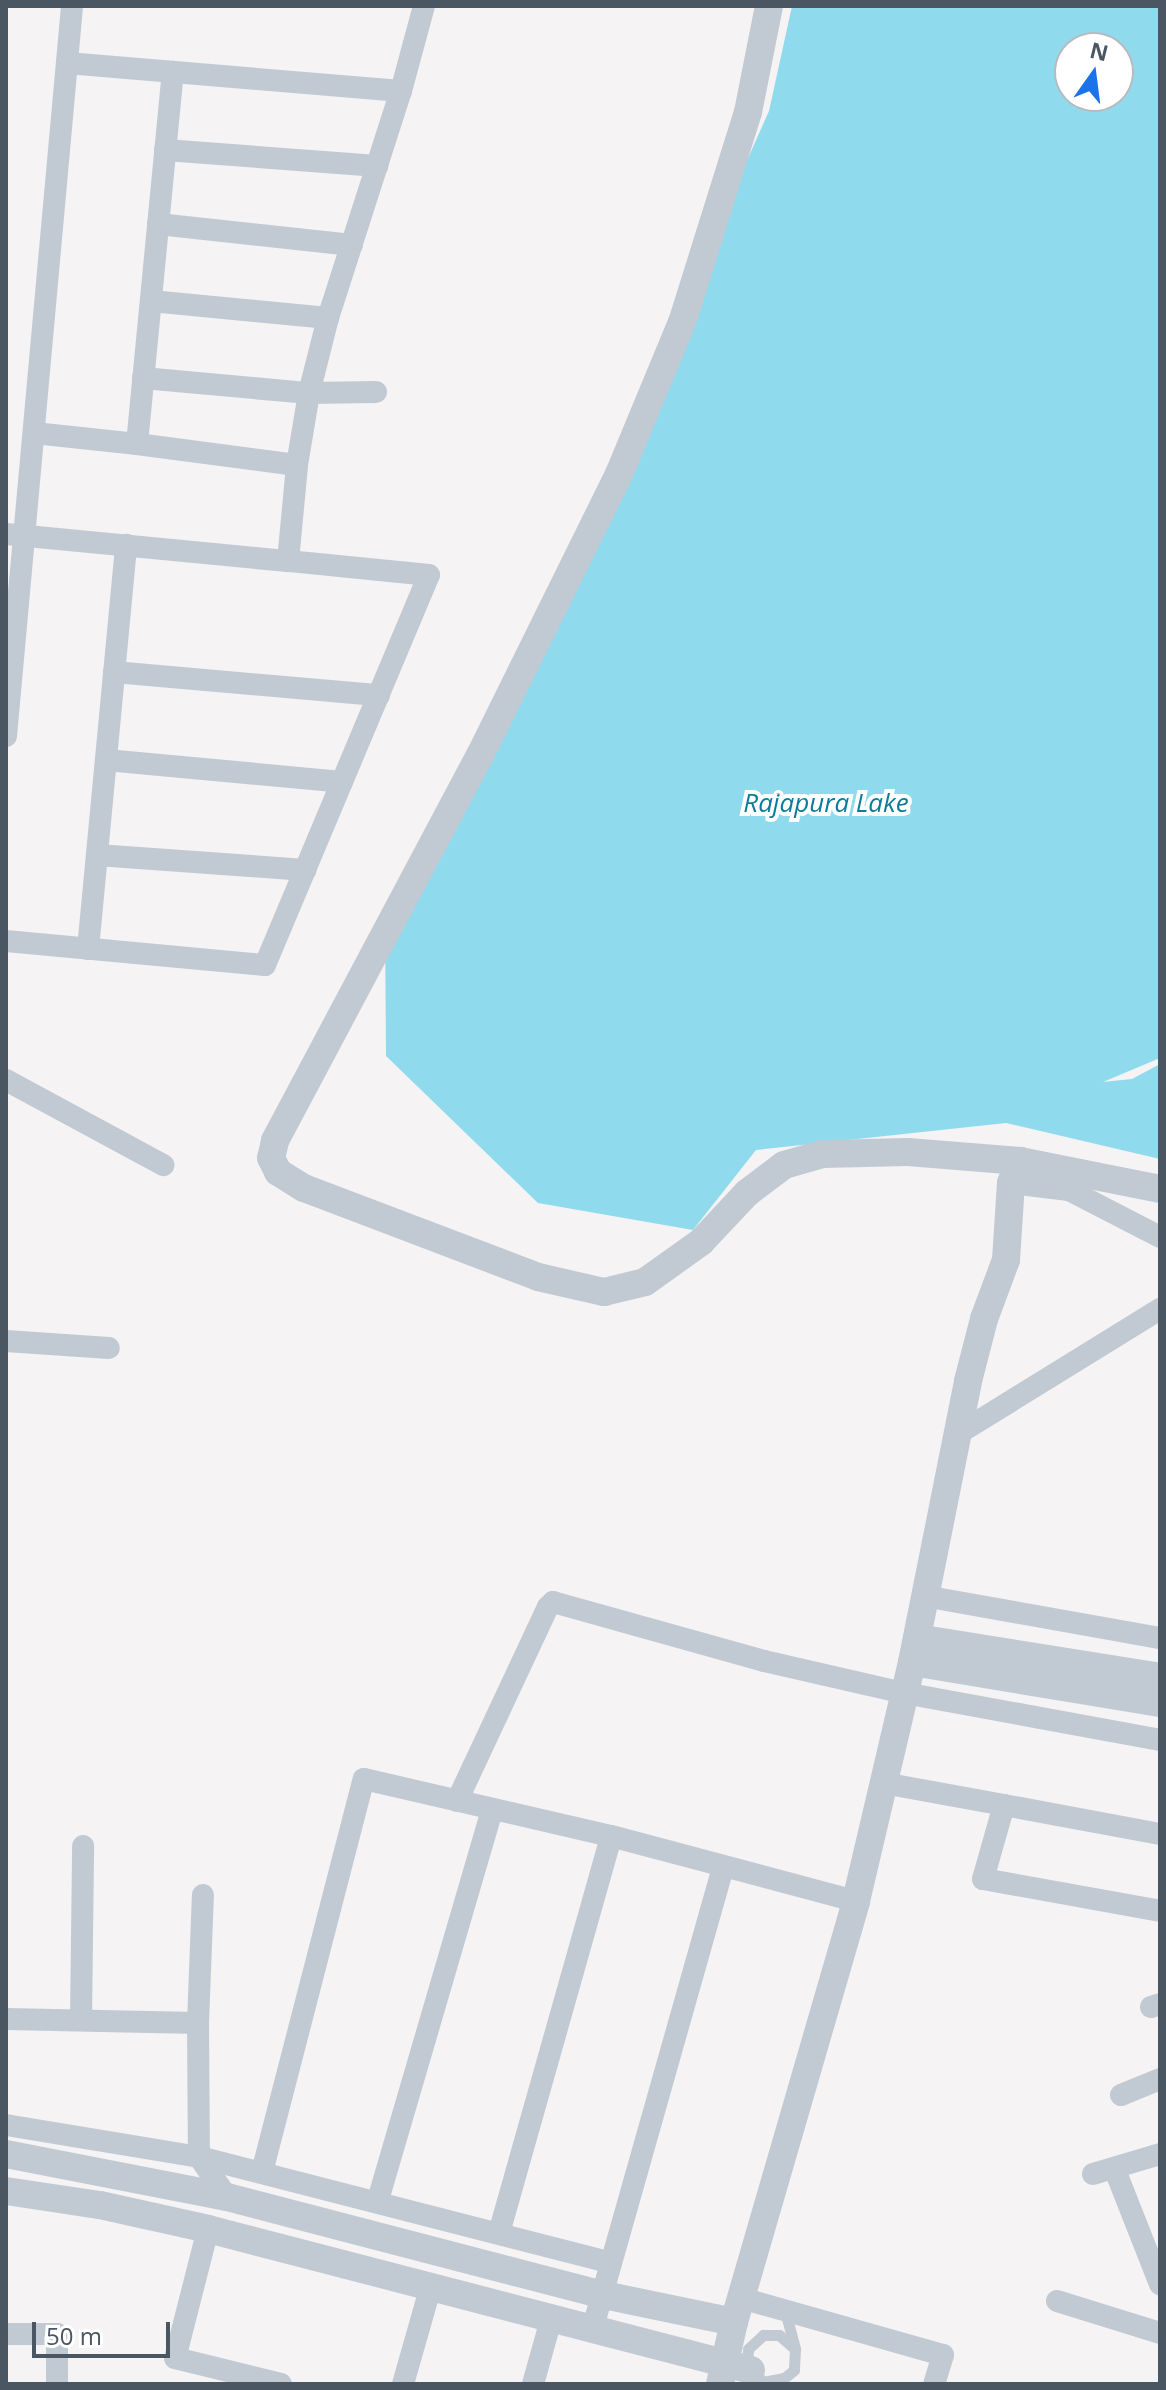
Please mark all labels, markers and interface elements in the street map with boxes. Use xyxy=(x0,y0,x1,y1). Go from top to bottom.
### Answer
north arrow xyxy=(1054,32,1134,112)
text: N xyxy=(1087,34,1112,67)
water label: Rajapura Lake xyxy=(743,787,909,819)
scale bar xyxy=(36,2306,174,2356)
text: 50 m xyxy=(46,2319,102,2352)

